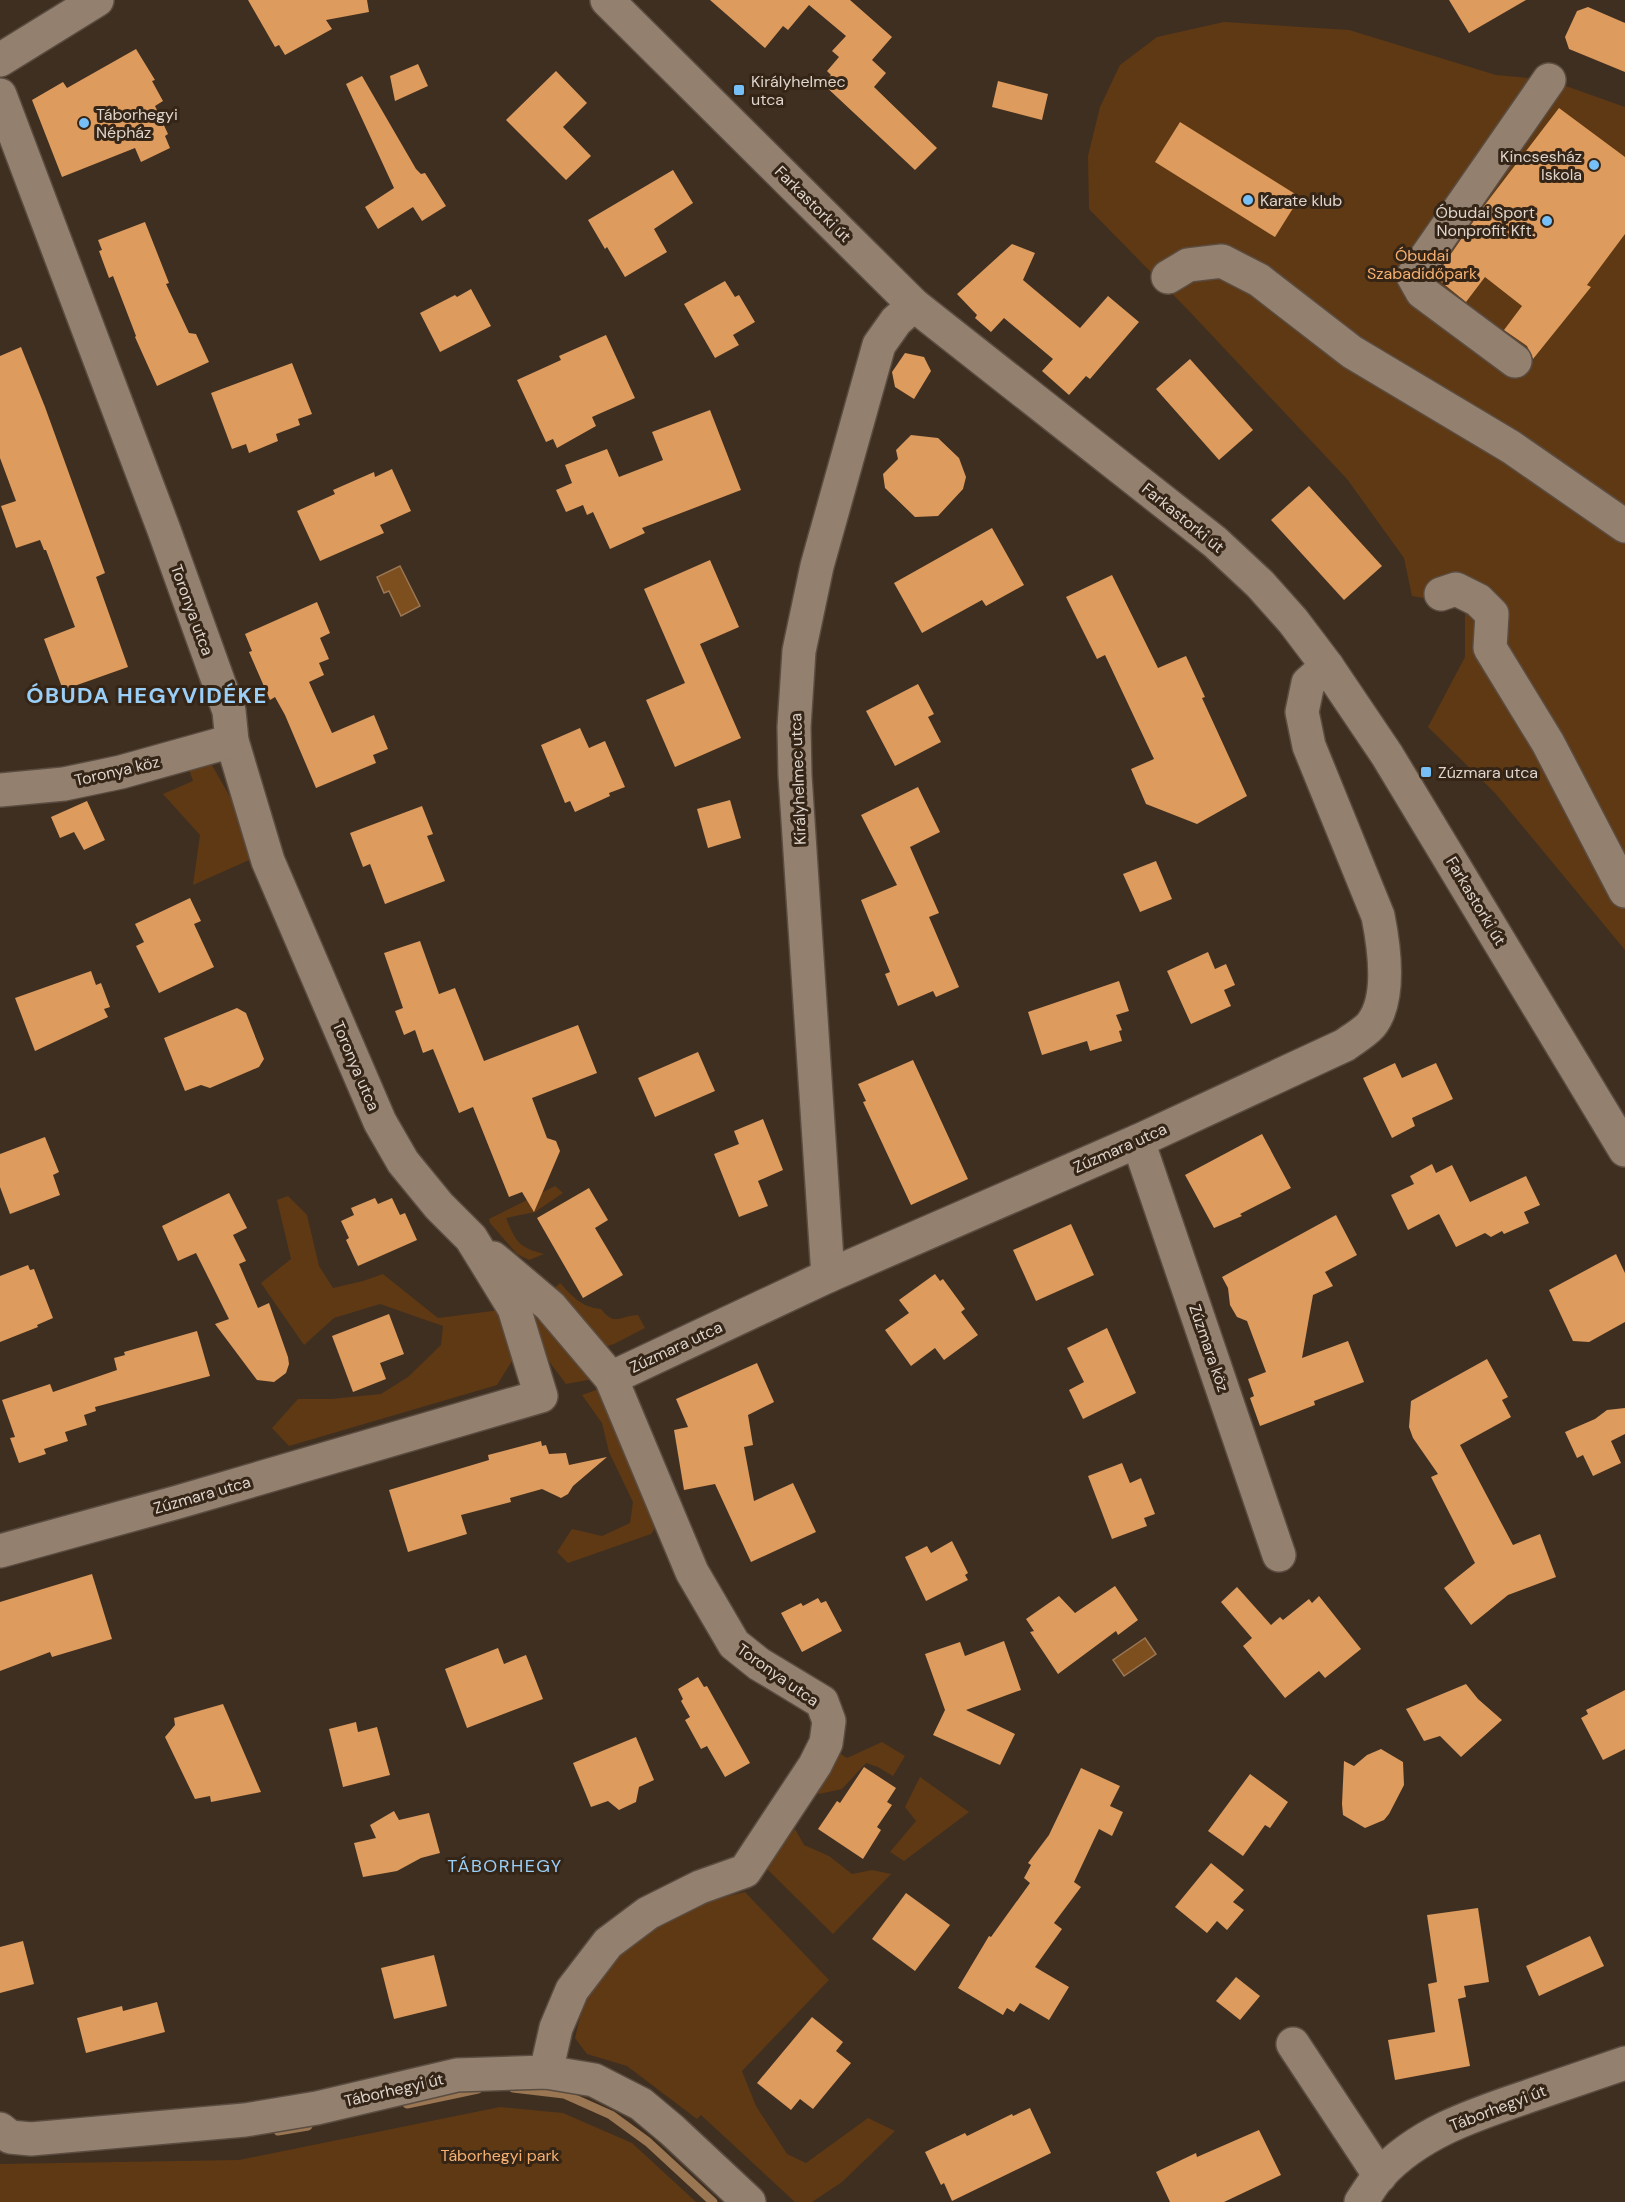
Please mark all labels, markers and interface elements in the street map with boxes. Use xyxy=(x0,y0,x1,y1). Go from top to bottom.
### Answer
place label: Királyhelmec utca xyxy=(751,71,846,110)
marker: Királyhelmec utca xyxy=(732,83,746,97)
place label: Táborhegyi Népház xyxy=(96,104,178,143)
marker: Táborhegyi Népház xyxy=(77,116,91,130)
place label: Kincsesház Iskola xyxy=(1500,146,1582,185)
marker: Kincsesház Iskola xyxy=(1587,158,1601,172)
street label: Farkastorki út xyxy=(770,161,856,247)
place label: Karate klub xyxy=(1260,190,1342,211)
marker: Karate klub xyxy=(1241,193,1255,207)
place label: Óbudai Sport Nonprofit Kft. xyxy=(1436,202,1535,241)
marker: Óbudai Sport Nonprofit Kft. xyxy=(1540,214,1554,228)
park label: Óbudai Szabadidőpark xyxy=(1367,245,1477,284)
street label: Farkastorki út xyxy=(1137,478,1229,558)
street label: Toronya utca xyxy=(166,562,218,658)
district label: ÓBUDA HEGYVIDÉKE xyxy=(26,681,268,710)
street label: Királyhelmec utca xyxy=(785,713,811,845)
street label: Toronya köz xyxy=(72,751,162,791)
place label: Zúzmara utca xyxy=(1438,762,1538,783)
marker: Zúzmara utca xyxy=(1419,765,1433,779)
street label: Farkastorki út xyxy=(1441,853,1511,949)
street label: Toronya utca xyxy=(328,1018,384,1114)
street label: Zúzmara utca xyxy=(1070,1118,1170,1178)
street label: Zúzmara köz xyxy=(1184,1301,1234,1395)
street label: Zúzmara utca xyxy=(626,1316,726,1378)
street label: Zúzmara utca xyxy=(151,1471,253,1519)
street label: Toronya utca xyxy=(733,1639,823,1711)
district label: TÁBORHEGY xyxy=(447,1854,563,1878)
street label: Táborhegyi út xyxy=(342,2068,446,2112)
street label: Táborhegyi út xyxy=(1447,2080,1549,2136)
park label: Táborhegyi park xyxy=(441,2145,559,2166)

